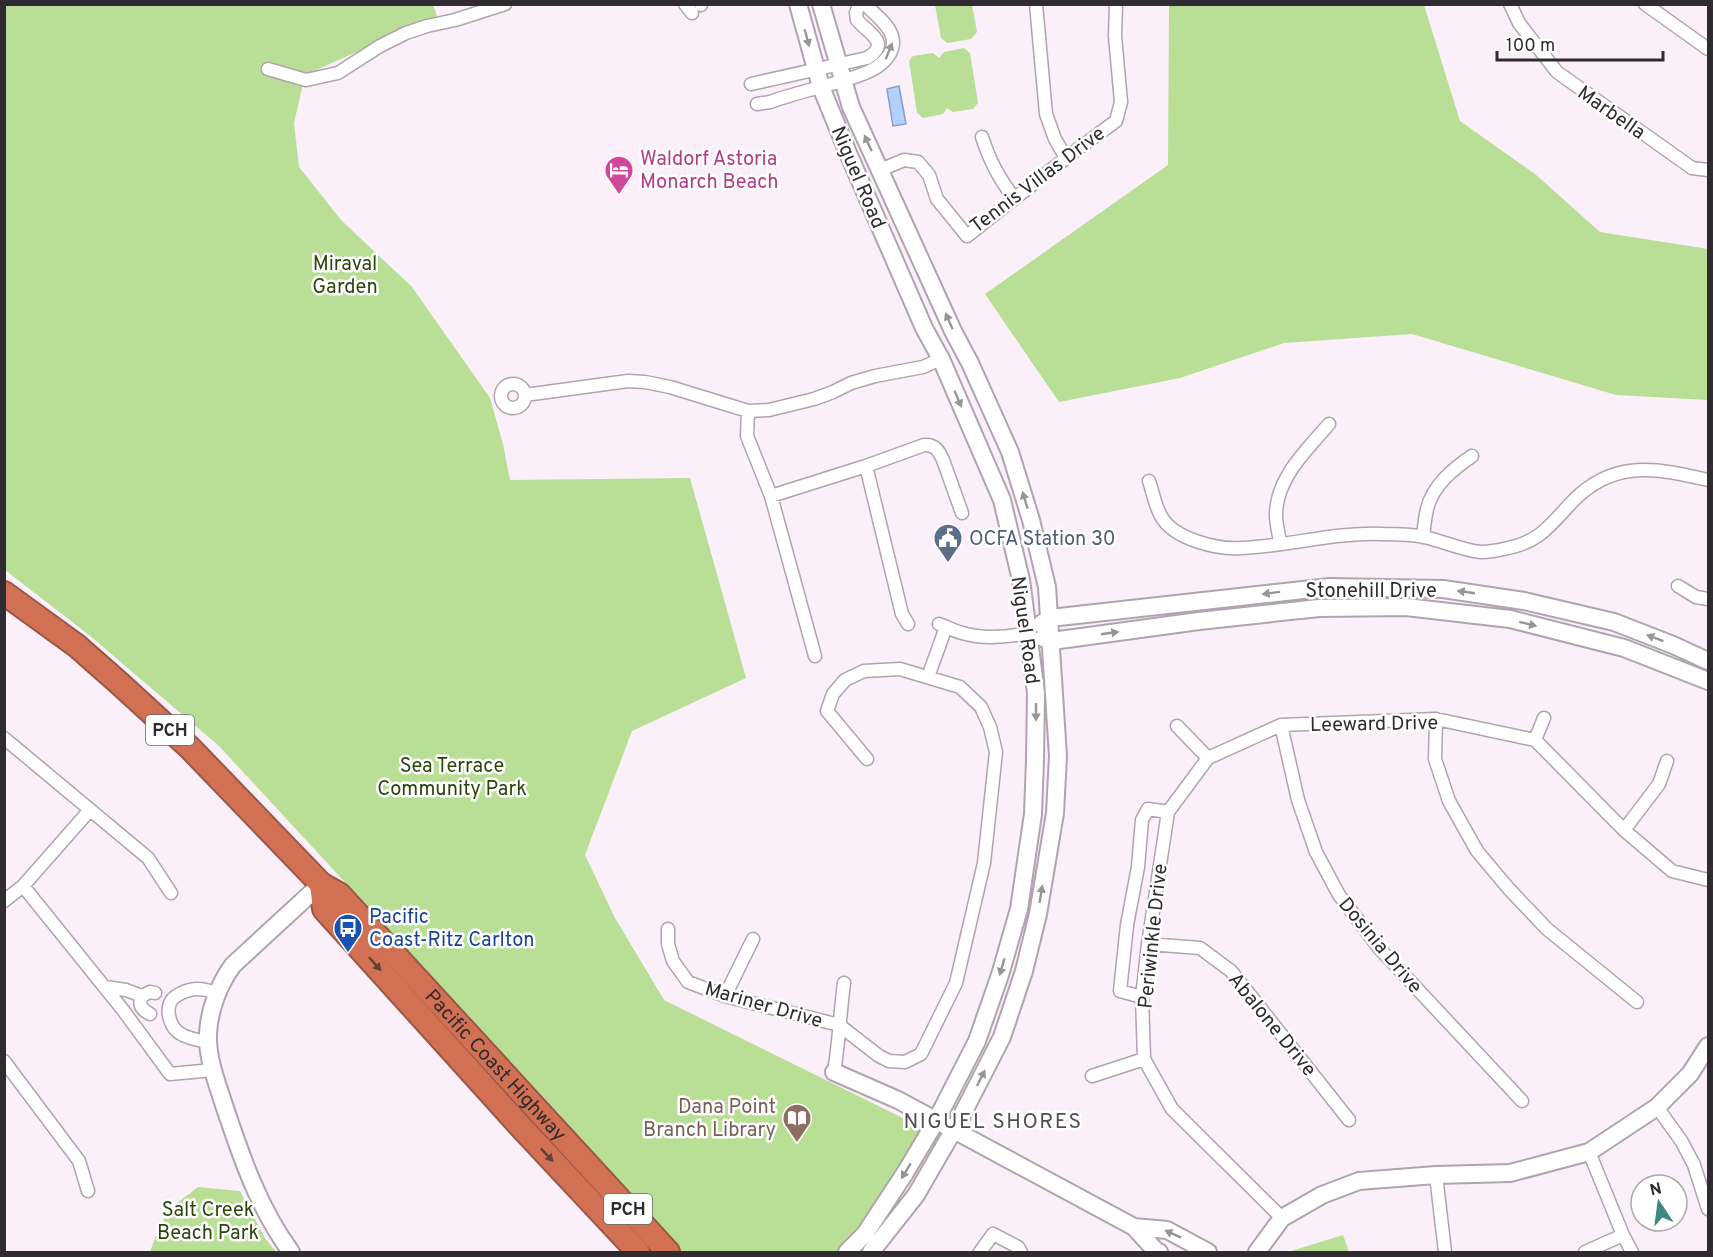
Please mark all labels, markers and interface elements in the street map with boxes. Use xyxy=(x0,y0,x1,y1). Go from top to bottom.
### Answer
scale bar xyxy=(1497,24,1664,62)
one-way arrow xyxy=(803,29,812,47)
text: 100 m xyxy=(1506,35,1555,58)
one-way arrow xyxy=(884,42,894,60)
street label: Marbella xyxy=(1572,81,1650,146)
street label: Tennis Villas Drive xyxy=(965,121,1111,240)
street label: Niguel Road xyxy=(824,123,890,233)
one-way arrow xyxy=(863,135,872,152)
place label: Waldorf Astoria Monarch Beach xyxy=(640,147,779,196)
hotel icon: Waldorf Astoria Monarch Beach xyxy=(603,154,635,196)
park label: Miraval Garden xyxy=(312,252,378,301)
one-way arrow xyxy=(943,312,953,330)
one-way arrow xyxy=(954,390,963,408)
one-way arrow xyxy=(1020,491,1029,509)
public building icon: OCFA Station 30 xyxy=(932,522,964,564)
place label: OCFA Station 30 xyxy=(969,527,1116,553)
street label: Niguel Road xyxy=(1004,575,1044,686)
street label: Stonehill Drive xyxy=(1305,579,1437,605)
one-way arrow xyxy=(1456,588,1475,597)
one-way arrow xyxy=(1262,589,1281,598)
one-way arrow xyxy=(1519,619,1537,629)
one-way arrow xyxy=(1100,629,1119,638)
one-way arrow xyxy=(1646,632,1664,642)
one-way arrow xyxy=(1031,703,1041,722)
street label: Leeward Drive xyxy=(1310,711,1438,739)
road number: PCH xyxy=(146,715,194,745)
park label: Sea Terrace Community Park xyxy=(377,754,527,803)
street label: Periwinkle Drive xyxy=(1133,862,1175,1010)
one-way arrow xyxy=(1037,884,1046,903)
street label: Dosinia Drive xyxy=(1332,893,1427,1000)
place label: Pacific Coast-Ritz Carlton xyxy=(369,905,534,954)
bus stop icon: Pacific Coast-Ritz Carlton xyxy=(332,912,364,954)
one-way arrow xyxy=(367,957,381,971)
one-way arrow xyxy=(997,958,1006,976)
street label: Abalone Drive xyxy=(1222,968,1321,1083)
street label: Mariner Drive xyxy=(702,977,825,1035)
street label: Pacific Coast Highway xyxy=(418,985,571,1148)
one-way arrow xyxy=(976,1070,986,1087)
place label: Dana Point Branch Library xyxy=(643,1095,776,1144)
library icon: Dana Point Branch Library xyxy=(781,1102,813,1144)
district label: NIGUEL SHORES xyxy=(903,1109,1083,1136)
one-way arrow xyxy=(540,1148,554,1162)
one-way arrow xyxy=(900,1163,911,1179)
north arrow xyxy=(1629,1173,1689,1233)
text: N xyxy=(1648,1179,1664,1201)
road number: PCH xyxy=(604,1194,652,1224)
park label: Salt Creek Beach Park xyxy=(157,1198,259,1247)
one-way arrow xyxy=(1164,1229,1182,1239)

